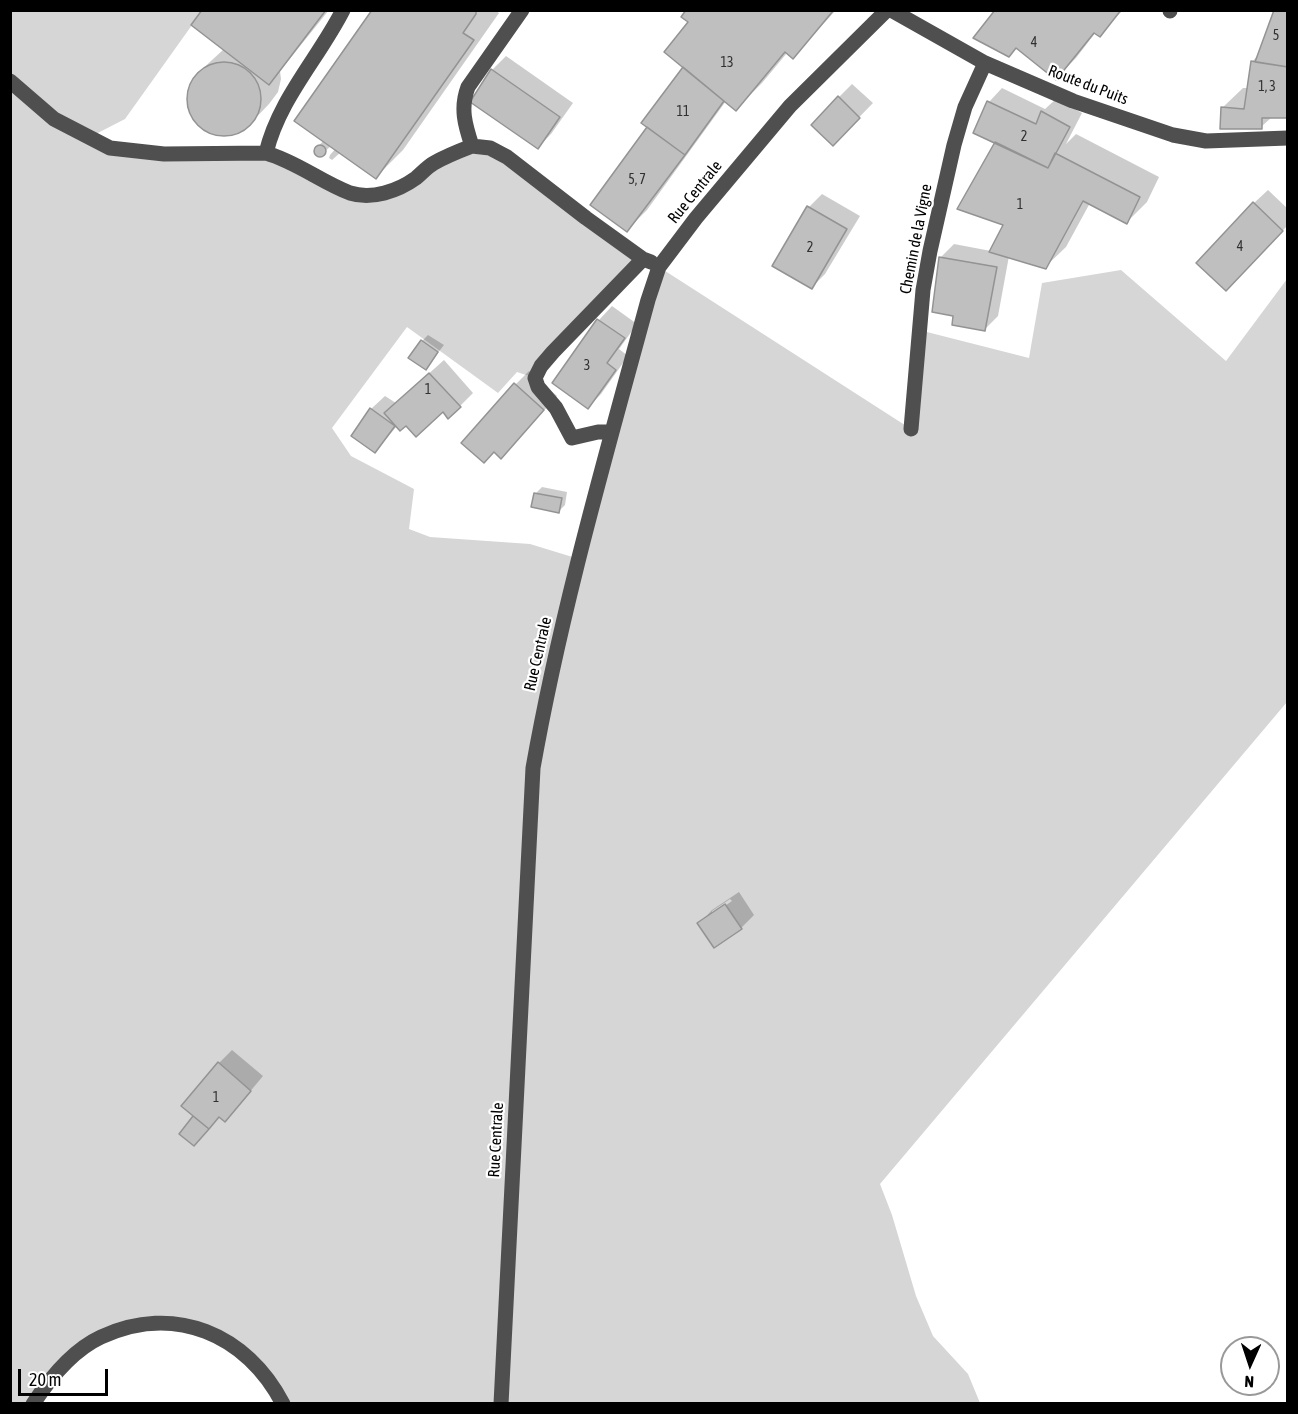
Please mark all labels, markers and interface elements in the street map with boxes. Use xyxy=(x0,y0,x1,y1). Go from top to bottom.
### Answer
house number: 5 xyxy=(1273,28,1279,44)
house number: 4 xyxy=(1031,35,1037,51)
house number: 13 xyxy=(720,55,734,71)
street label: Route du Puits xyxy=(1045,61,1131,109)
house number: 1, 3 xyxy=(1258,79,1276,95)
house number: 11 xyxy=(676,104,690,120)
house number: 2 xyxy=(1021,129,1027,145)
street label: Rue Centrale xyxy=(664,157,726,227)
house number: 5, 7 xyxy=(628,172,646,188)
street label: Chemin de la Vigne xyxy=(896,182,936,296)
house number: 1 xyxy=(1017,197,1023,213)
house number: 4 xyxy=(1237,239,1243,255)
house number: 2 xyxy=(807,240,813,256)
house number: 3 xyxy=(584,358,590,374)
house number: 1 xyxy=(425,382,431,398)
street label: Rue Centrale xyxy=(520,615,556,693)
house number: 1 xyxy=(213,1090,219,1106)
street label: Rue Centrale xyxy=(484,1102,508,1178)
north arrow xyxy=(1220,1336,1280,1396)
scale bar xyxy=(21,1357,111,1395)
text: 20 m xyxy=(29,1369,61,1390)
text: N xyxy=(1244,1373,1254,1391)

